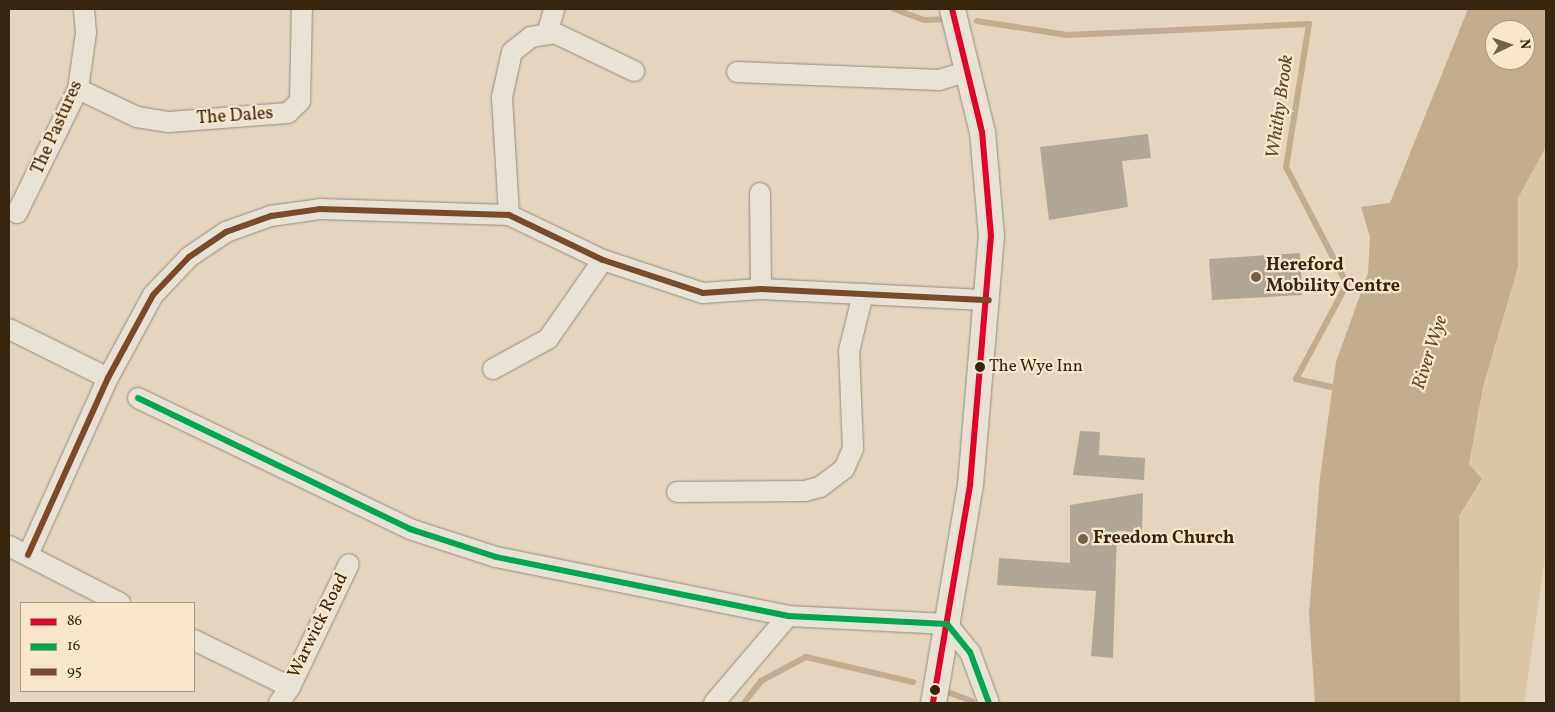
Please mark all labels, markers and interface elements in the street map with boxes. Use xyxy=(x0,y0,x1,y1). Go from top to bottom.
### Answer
north arrow xyxy=(1485,20,1535,70)
text: N xyxy=(1515,38,1534,50)
water label: Whithy Brook xyxy=(1262,54,1300,160)
street label: The Pastures xyxy=(28,78,88,178)
street label: The Dales xyxy=(196,104,274,130)
place label: Hereford Mobility Centre xyxy=(1266,256,1400,298)
marker: Hereford Mobility Centre xyxy=(1250,271,1262,283)
water label: River Wye xyxy=(1408,313,1454,393)
place label: The Wye Inn xyxy=(989,357,1083,377)
marker: The Wye Inn xyxy=(975,362,985,372)
place label: Freedom Church xyxy=(1093,528,1234,550)
marker: Freedom Church xyxy=(1077,533,1089,545)
street label: Warwick Road xyxy=(284,570,354,682)
legend xyxy=(20,602,195,692)
text: 86 xyxy=(67,611,82,632)
text: 16 xyxy=(67,636,80,657)
text: 95 xyxy=(67,661,82,682)
unlabelled marker xyxy=(930,685,940,695)

